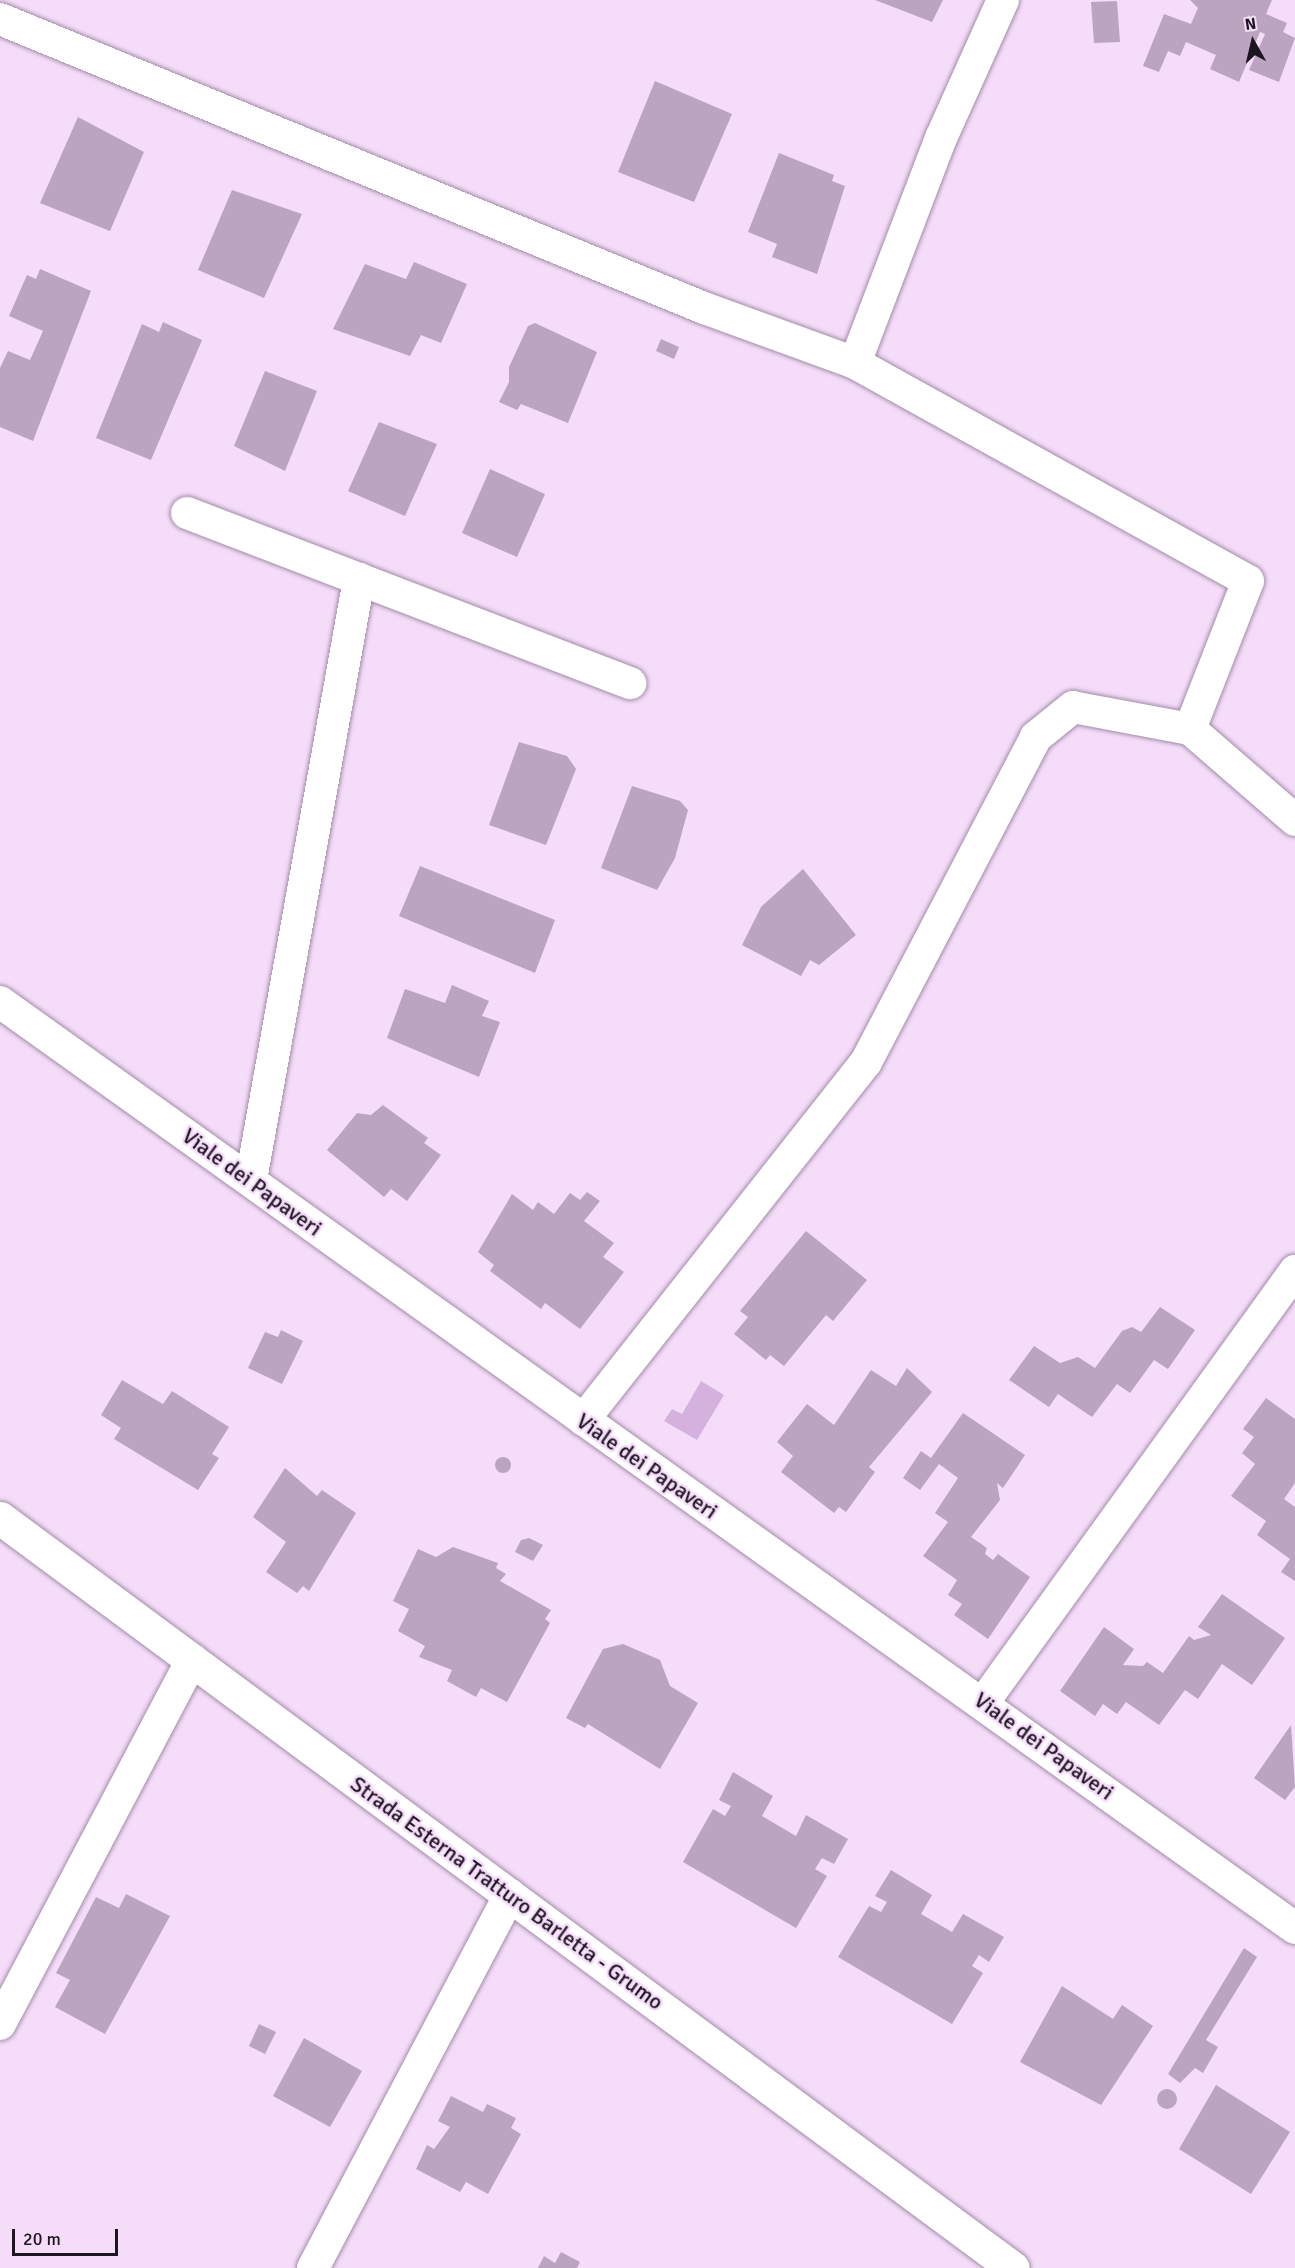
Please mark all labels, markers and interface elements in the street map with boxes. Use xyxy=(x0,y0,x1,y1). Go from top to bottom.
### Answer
north arrow xyxy=(1223,12,1283,72)
text: N xyxy=(1244,13,1257,35)
street label: Viale dei Papaveri xyxy=(177,1123,327,1241)
street label: Viale dei Papaveri xyxy=(571,1408,723,1524)
street label: Viale dei Papaveri xyxy=(969,1687,1119,1805)
street label: Strada Esterna Tratturo Barletta - Grumo xyxy=(345,1771,669,2015)
scale bar xyxy=(15,2217,122,2255)
text: 20 m xyxy=(23,2228,61,2250)

